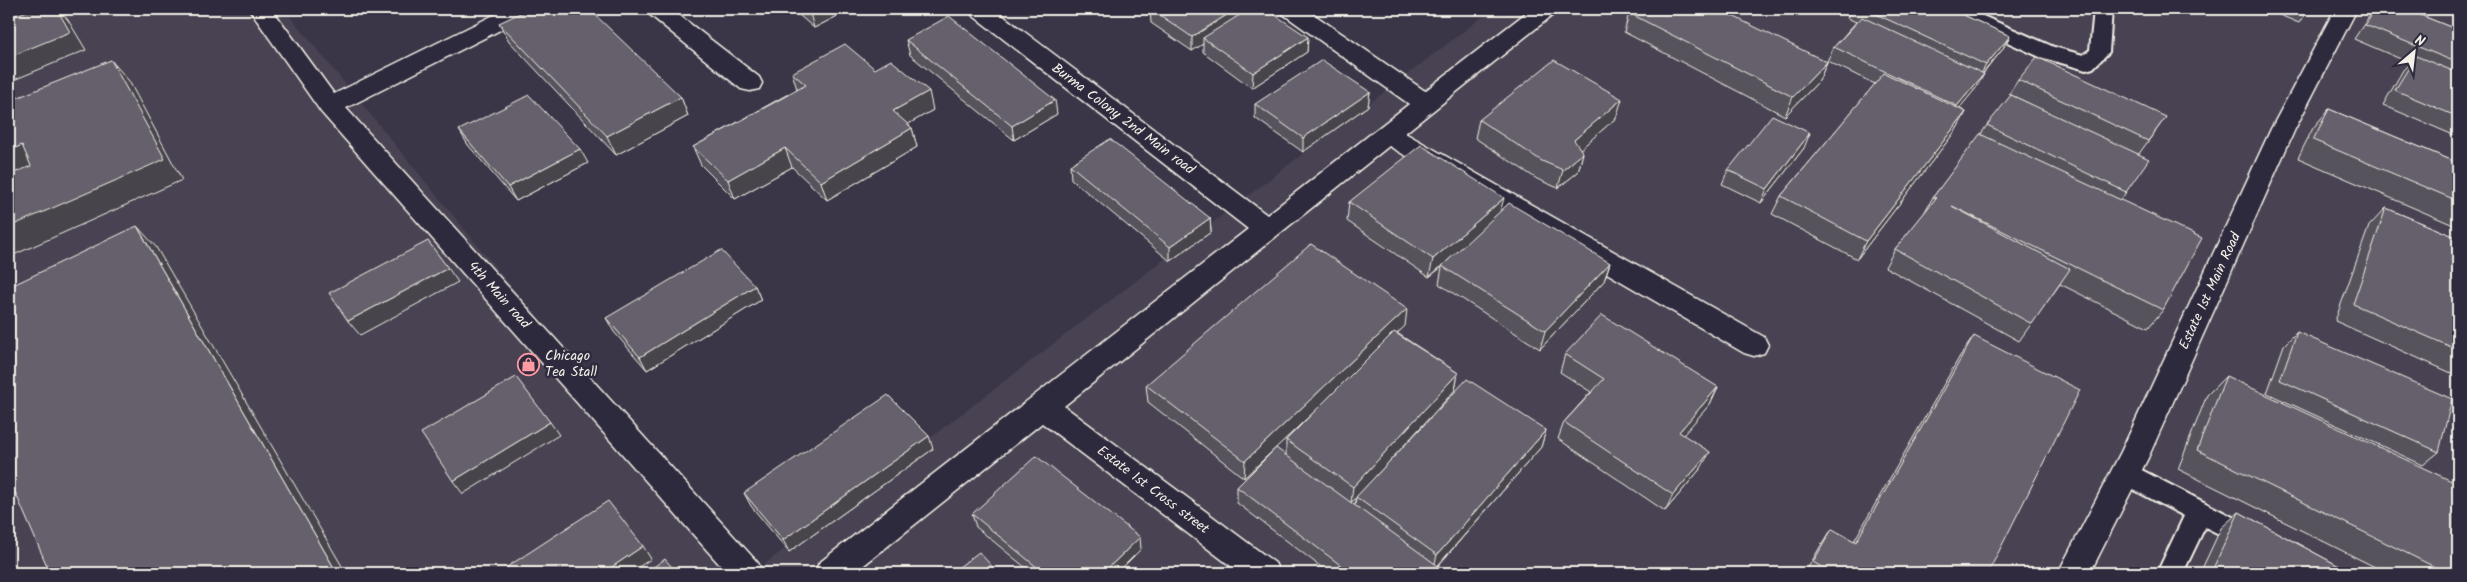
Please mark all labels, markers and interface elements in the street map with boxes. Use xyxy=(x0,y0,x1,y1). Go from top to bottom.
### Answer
north arrow xyxy=(2390,28,2440,78)
text: N xyxy=(2411,30,2429,53)
street label: Burma Colony 2nd Main road xyxy=(1047,58,1200,181)
street label: Estate 1st Main Road xyxy=(2173,228,2247,353)
street label: 4th Main road xyxy=(462,256,536,335)
place label: Chicago Tea Stall xyxy=(545,345,598,383)
shop icon: Chicago Tea Stall xyxy=(517,352,541,376)
street label: Estate 1st Cross street xyxy=(1092,440,1214,540)

